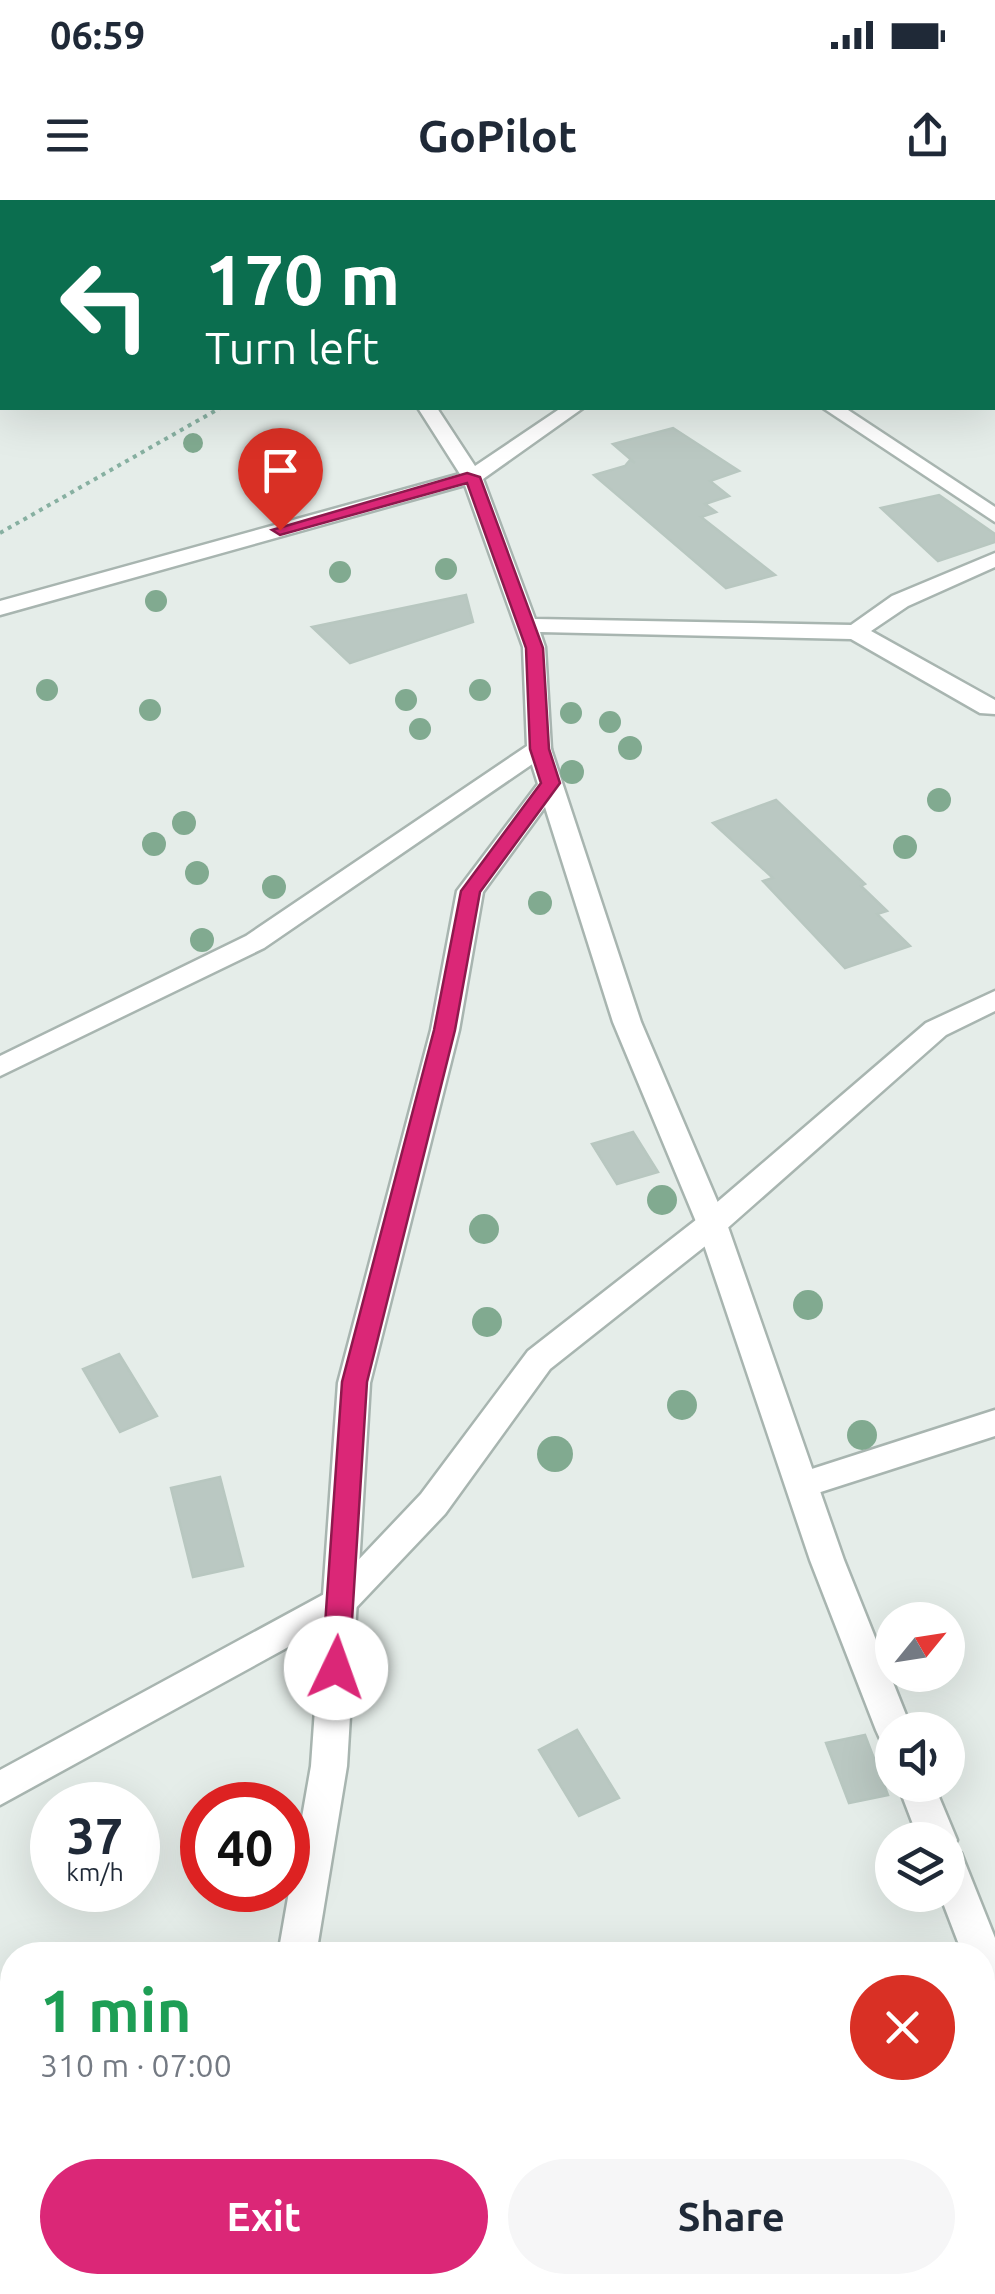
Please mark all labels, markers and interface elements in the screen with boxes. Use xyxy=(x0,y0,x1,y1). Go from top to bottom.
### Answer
text: 06:59 xyxy=(50,14,145,56)
icon: menu xyxy=(40,108,95,163)
icon: share xyxy=(900,108,955,163)
text: GoPilot xyxy=(418,110,577,161)
icon: left xyxy=(40,240,170,370)
text: 170 m xyxy=(205,240,400,318)
text: Turn left xyxy=(205,322,379,373)
pin xyxy=(238,428,323,531)
icon: arrive xyxy=(253,443,308,498)
north arrow xyxy=(875,1602,965,1692)
map controls xyxy=(875,1602,965,1912)
position arrow xyxy=(284,1616,388,1720)
button: sound xyxy=(875,1712,965,1802)
speed limit sign: 40 xyxy=(180,1782,310,1912)
text: 37 xyxy=(67,1807,123,1863)
button: layers xyxy=(875,1822,965,1912)
text: km/h xyxy=(66,1858,124,1886)
button: close xyxy=(850,1975,955,2080)
text: 1 min xyxy=(40,1976,192,2043)
text: 310 m · 07:00 xyxy=(40,2047,232,2083)
button: Exit xyxy=(40,2159,488,2274)
button: Share xyxy=(508,2159,955,2274)

